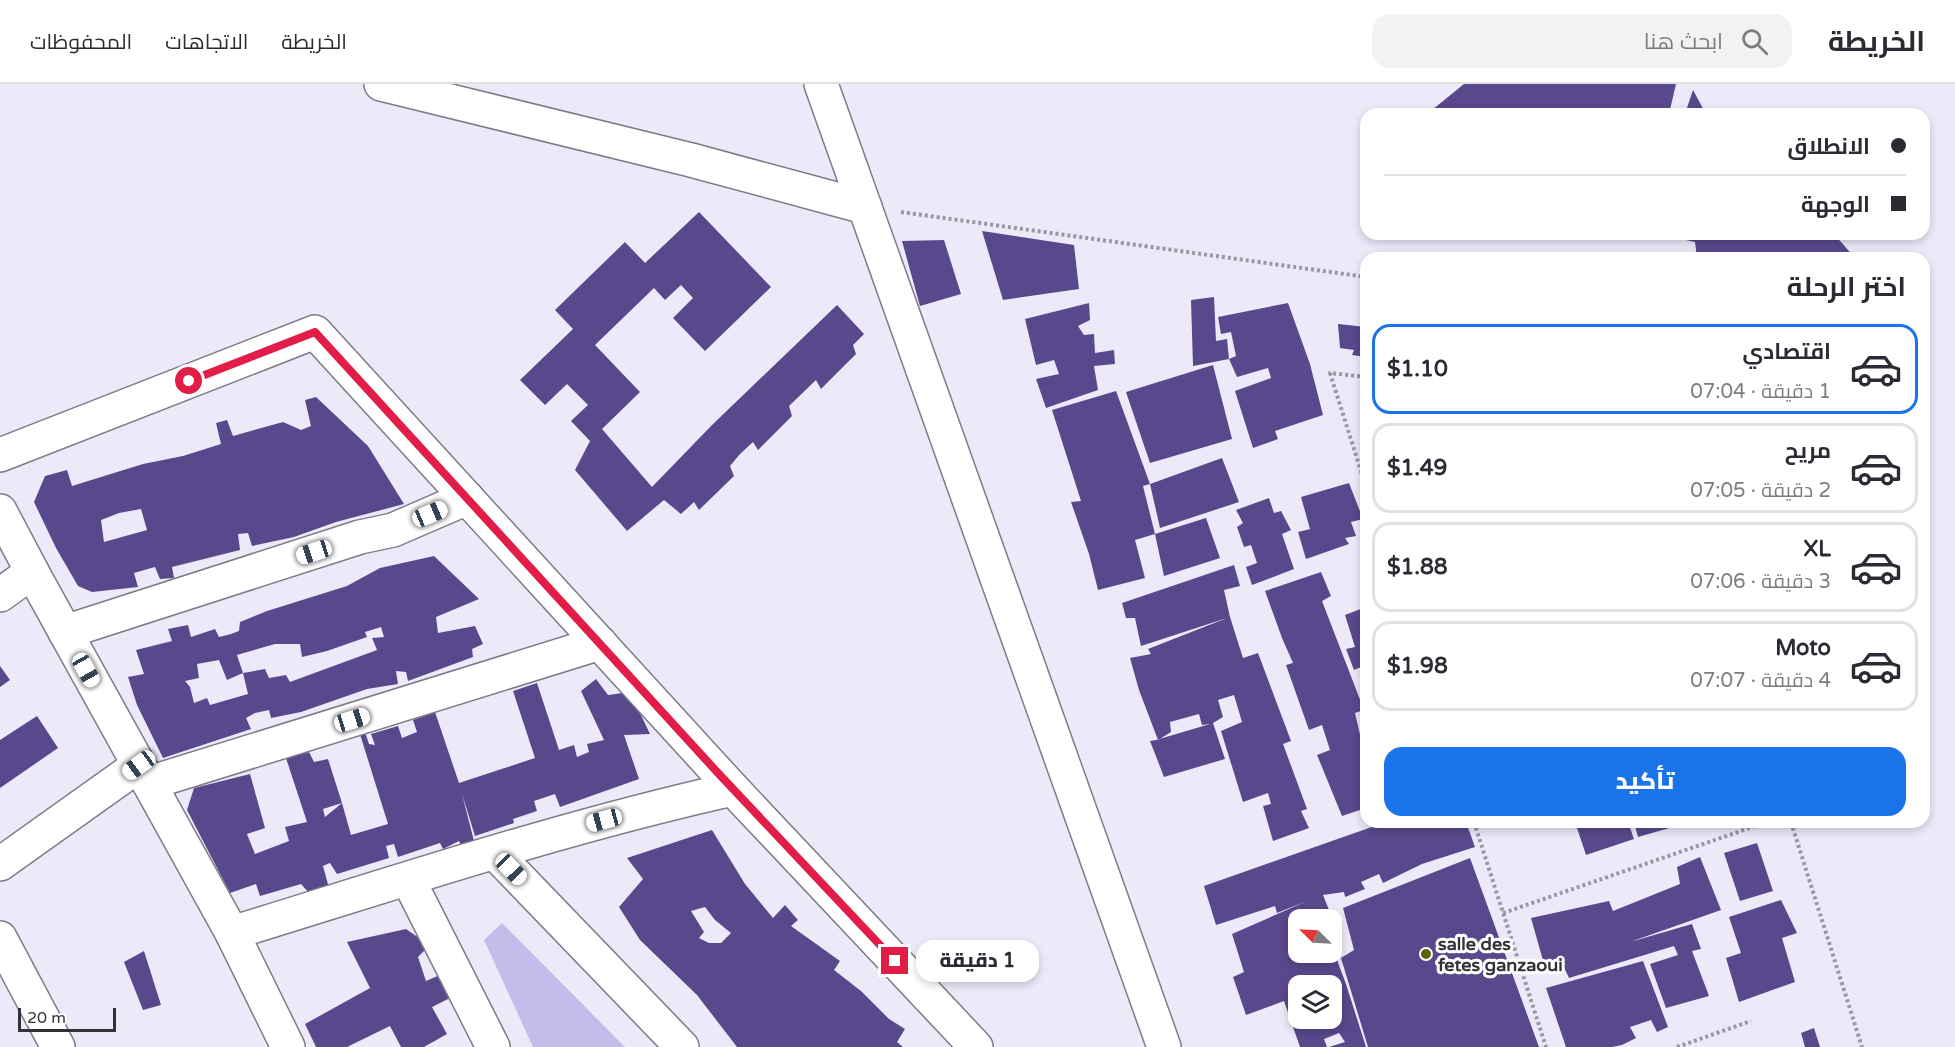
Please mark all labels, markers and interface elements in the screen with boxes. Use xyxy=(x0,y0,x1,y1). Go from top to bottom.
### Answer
search box xyxy=(1372,14,1792,68)
icon: search xyxy=(1738,25,1771,58)
text: الخريطة xyxy=(1828,25,1925,59)
text: ابحث هنا xyxy=(1644,29,1723,55)
text: المحفوظات xyxy=(30,30,132,55)
text: الاتجاهات xyxy=(165,30,248,55)
text: الخريطة xyxy=(281,30,347,55)
text: الانطلاق xyxy=(1787,134,1870,160)
text: الوجهة xyxy=(1801,192,1870,218)
text: اختر الرحلة xyxy=(1787,271,1906,304)
text: اقتصادي xyxy=(1742,339,1831,365)
icon: car xyxy=(1849,342,1903,396)
text: $1.10 xyxy=(1387,356,1448,382)
route start xyxy=(175,367,202,394)
text: 1 دقيقة · 07:04 xyxy=(1690,380,1831,404)
text: مريح xyxy=(1785,438,1831,464)
icon: car xyxy=(1849,441,1903,495)
text: $1.49 xyxy=(1387,455,1447,481)
text: 2 دقيقة · 07:05 xyxy=(1690,479,1831,503)
car xyxy=(410,499,450,529)
text: XL xyxy=(1804,536,1831,562)
car xyxy=(294,538,334,566)
icon: car xyxy=(1849,540,1903,594)
text: $1.88 xyxy=(1387,554,1448,580)
text: 3 دقيقة · 07:06 xyxy=(1690,570,1831,594)
text: Moto xyxy=(1775,635,1831,661)
icon: car xyxy=(1849,639,1903,693)
car xyxy=(69,650,103,690)
text: $1.98 xyxy=(1387,653,1448,679)
text: 4 دقيقة · 07:07 xyxy=(1690,669,1831,693)
car xyxy=(332,706,372,734)
car xyxy=(119,747,159,783)
button: تأكيد xyxy=(1384,747,1906,816)
car xyxy=(584,807,624,833)
car xyxy=(492,850,530,888)
north arrow xyxy=(1288,909,1342,963)
map controls xyxy=(1288,909,1342,1029)
place label: salle des fetes ganzaoui xyxy=(1438,933,1563,976)
callout: 1 دقيقة xyxy=(916,940,1039,982)
route end xyxy=(881,947,908,974)
marker: salle des fetes ganzaoui xyxy=(1419,947,1433,961)
text: 1 دقيقة xyxy=(940,949,1015,973)
button: layers xyxy=(1288,975,1342,1029)
scale bar xyxy=(18,1005,116,1032)
text: 20 m xyxy=(27,1008,66,1028)

